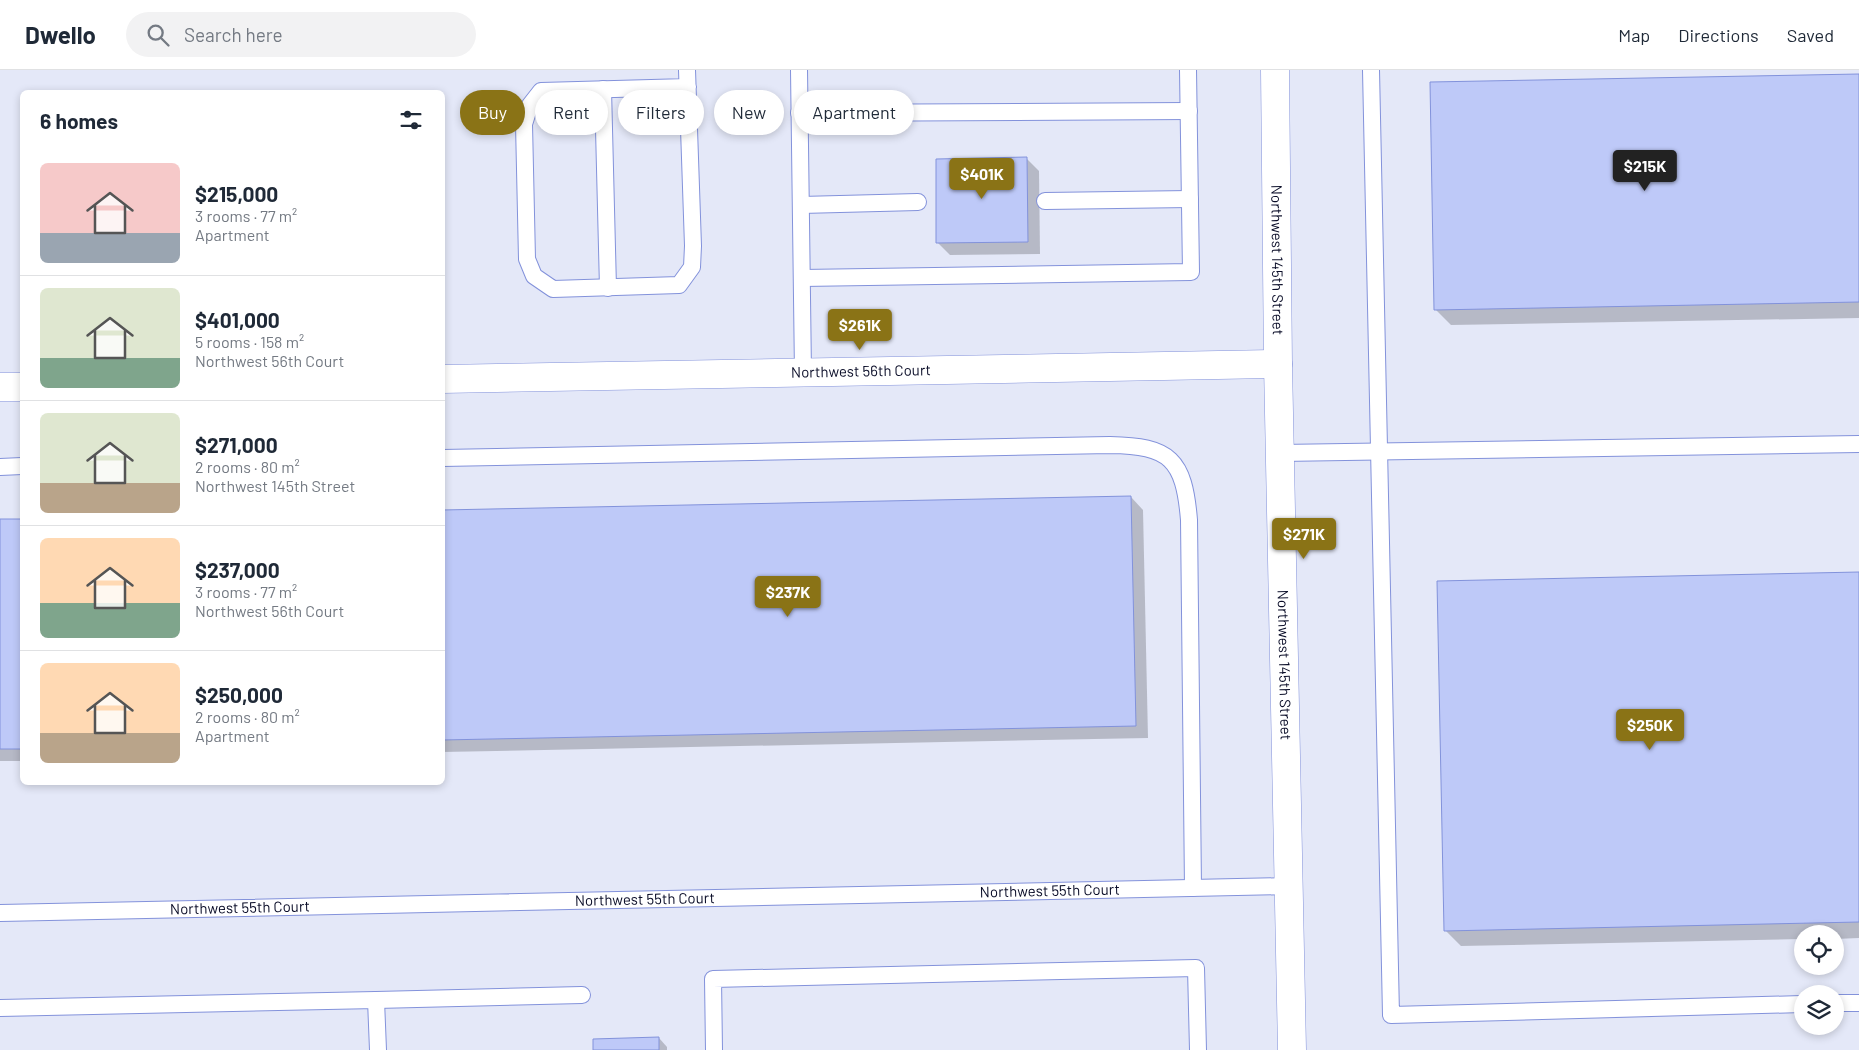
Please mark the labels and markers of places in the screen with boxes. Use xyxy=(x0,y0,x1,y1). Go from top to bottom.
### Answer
pin: $215K xyxy=(1610,150,1680,192)
pin: $401K xyxy=(947,158,1017,200)
pin: $261K xyxy=(825,308,895,351)
pin: $271K xyxy=(1269,518,1339,560)
pin: $237K xyxy=(753,576,823,618)
pin: $250K xyxy=(1615,708,1685,751)

